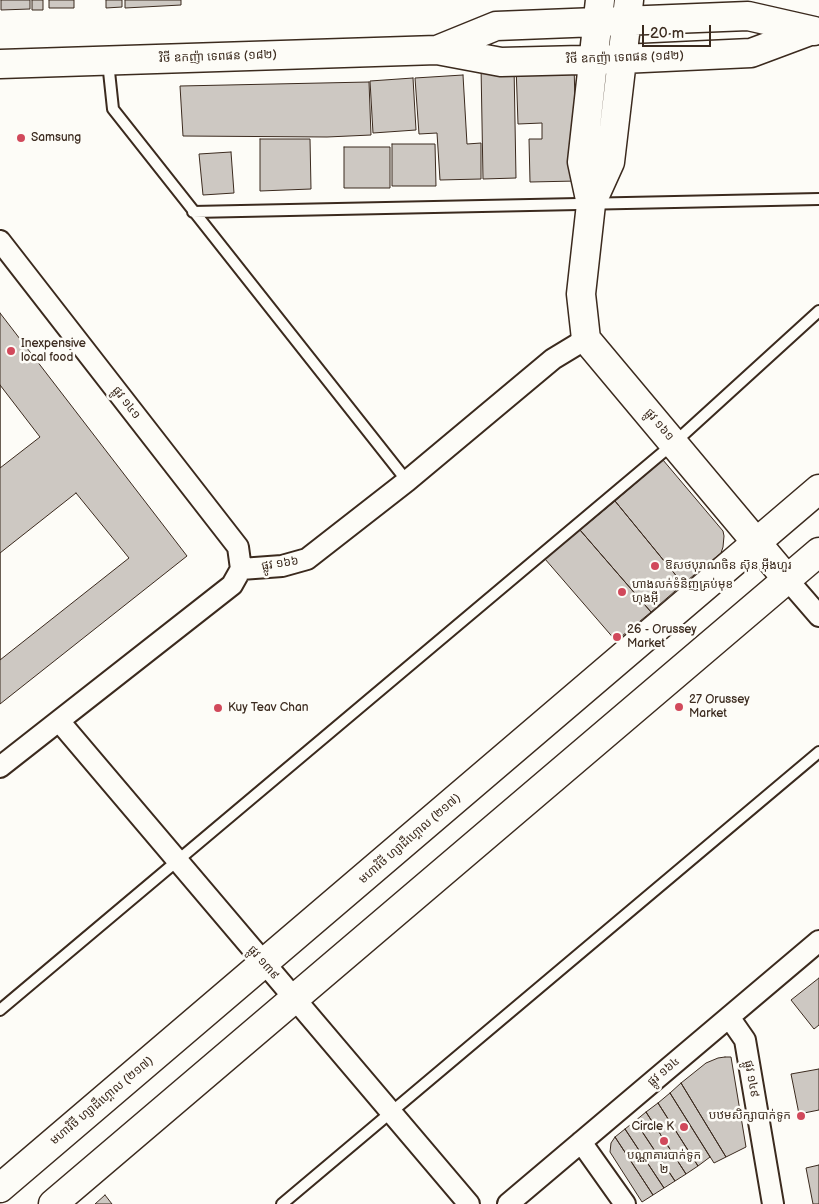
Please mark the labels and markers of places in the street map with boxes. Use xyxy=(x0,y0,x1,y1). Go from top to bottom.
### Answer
place label: Samsung xyxy=(31,131,81,145)
marker: Samsung xyxy=(15,132,27,144)
place label: Inexpensive local food xyxy=(21,337,86,365)
marker: Inexpensive local food xyxy=(5,345,17,357)
place label: ឱសថបុរាណចិន ស៊ុន អ៊ីងហួរ xyxy=(665,559,791,573)
marker: ឱសថបុរាណចិន ស៊ុន អ៊ីងហួរ xyxy=(649,560,661,572)
place label: ហាងលក់ទំនិញគ្រប់មុខ ហុងអ៊ី xyxy=(632,578,733,606)
marker: ហាងលក់ទំនិញគ្រប់មុខ ហុងអ៊ី xyxy=(616,586,628,598)
place label: 26 - Orussey Market xyxy=(627,623,697,651)
marker: 26 - Orussey Market xyxy=(611,631,623,643)
place label: 27 Orussey Market xyxy=(689,693,750,721)
place label: Kuy Teav Chan xyxy=(228,701,308,715)
marker: 27 Orussey Market xyxy=(673,701,685,713)
marker: Kuy Teav Chan xyxy=(212,702,224,714)
place label: បឋមសិក្សាបាក់ទូក xyxy=(709,1109,791,1123)
marker: បឋមសិក្សាបាក់ទូក xyxy=(795,1110,807,1122)
place label: Circle K xyxy=(631,1120,674,1134)
marker: Circle K xyxy=(678,1121,690,1133)
marker: បណ្ណាគារបាក់ទូក ២ xyxy=(658,1135,670,1147)
place label: បណ្ណាគារបាក់ទូក ២ xyxy=(627,1149,701,1177)

